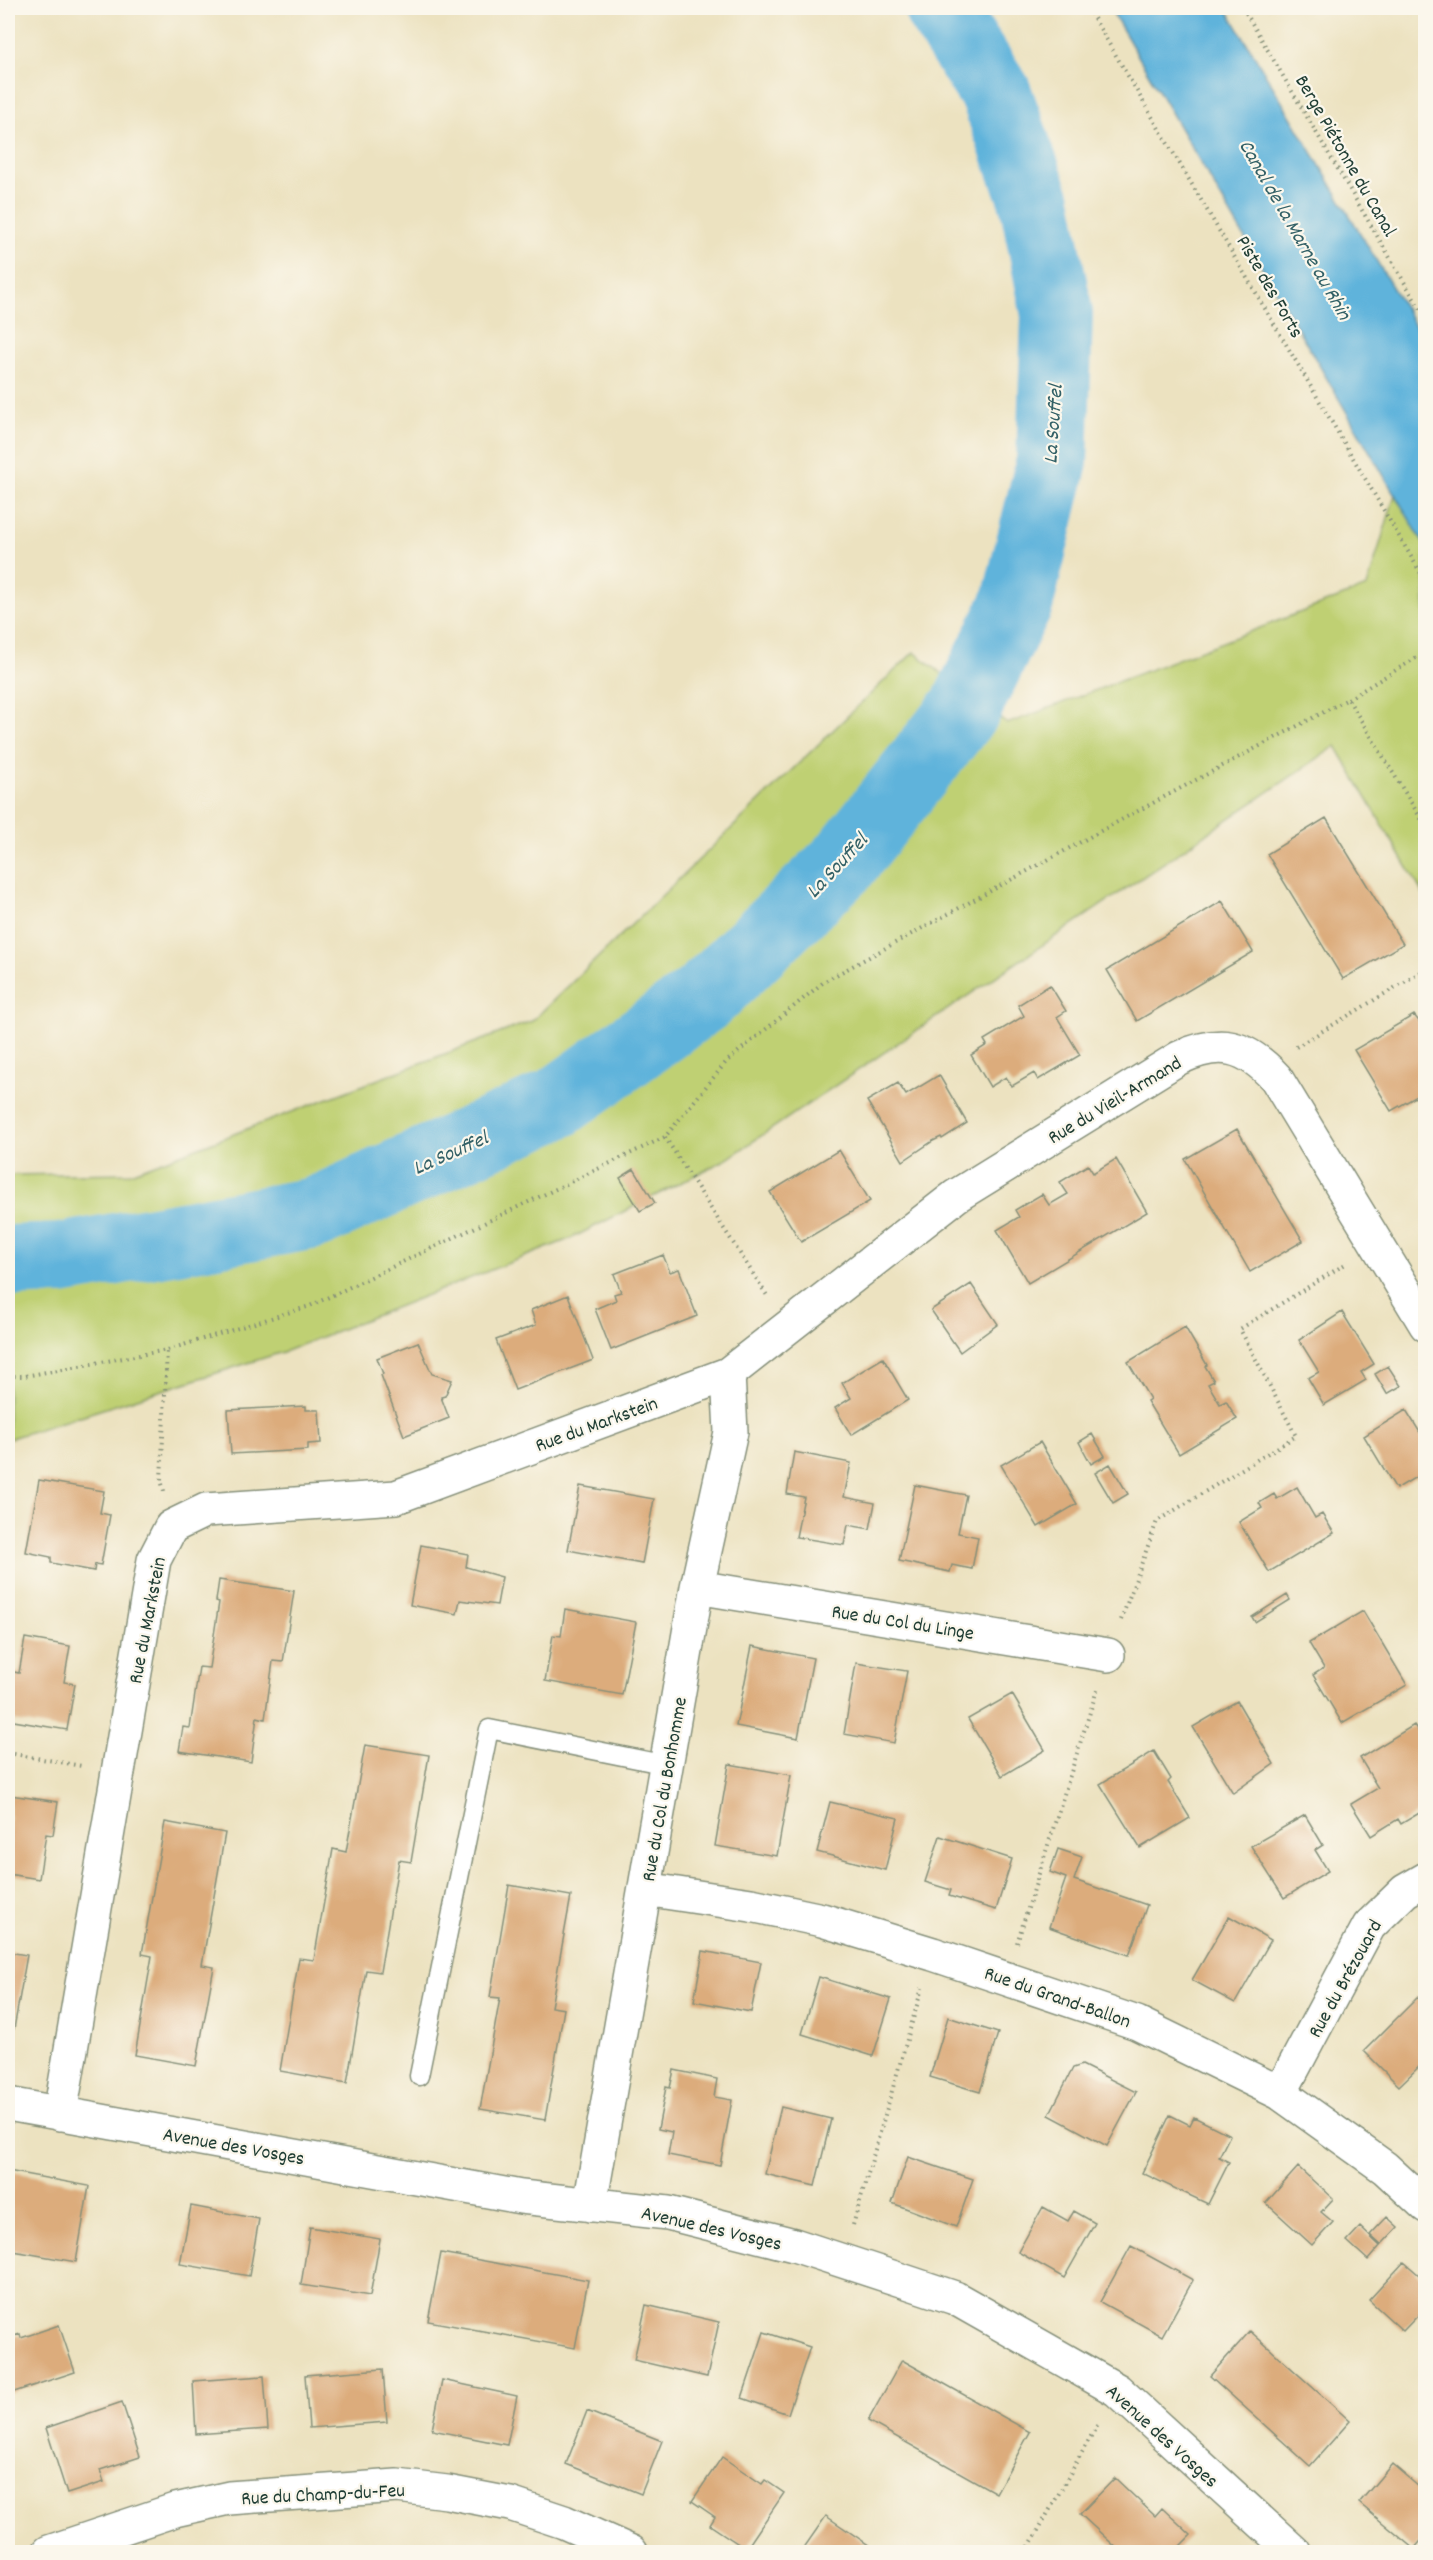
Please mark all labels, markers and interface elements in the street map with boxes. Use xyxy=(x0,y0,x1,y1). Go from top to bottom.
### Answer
street label: Berge Piétonne du Canal xyxy=(1287,70,1402,243)
water label: Canal de la Marne au Rhin xyxy=(1229,135,1358,327)
street label: Piste des Forts xyxy=(1228,231,1309,344)
water label: La Souffel xyxy=(1037,382,1073,465)
water label: La Souffel xyxy=(800,826,878,906)
street label: Rue du Vieil-Armand xyxy=(1043,1050,1188,1153)
water label: La Souffel xyxy=(409,1124,495,1185)
street label: Rue du Markstein xyxy=(532,1391,662,1461)
street label: Rue du Markstein xyxy=(123,1555,175,1686)
street label: Rue du Col du Linge xyxy=(829,1599,976,1649)
street label: Rue du Col du Bonhomme xyxy=(636,1695,696,1884)
street label: Rue du Brézouard xyxy=(1303,1915,1391,2044)
street label: Rue du Grand-Ballon xyxy=(980,1961,1134,2037)
street label: Avenue des Vosges xyxy=(160,2122,307,2174)
street label: Avenue des Vosges xyxy=(638,2200,784,2260)
street label: Avenue des Vosges xyxy=(1098,2379,1224,2496)
street label: Rue du Champ-du-Feu xyxy=(241,2478,406,2514)

